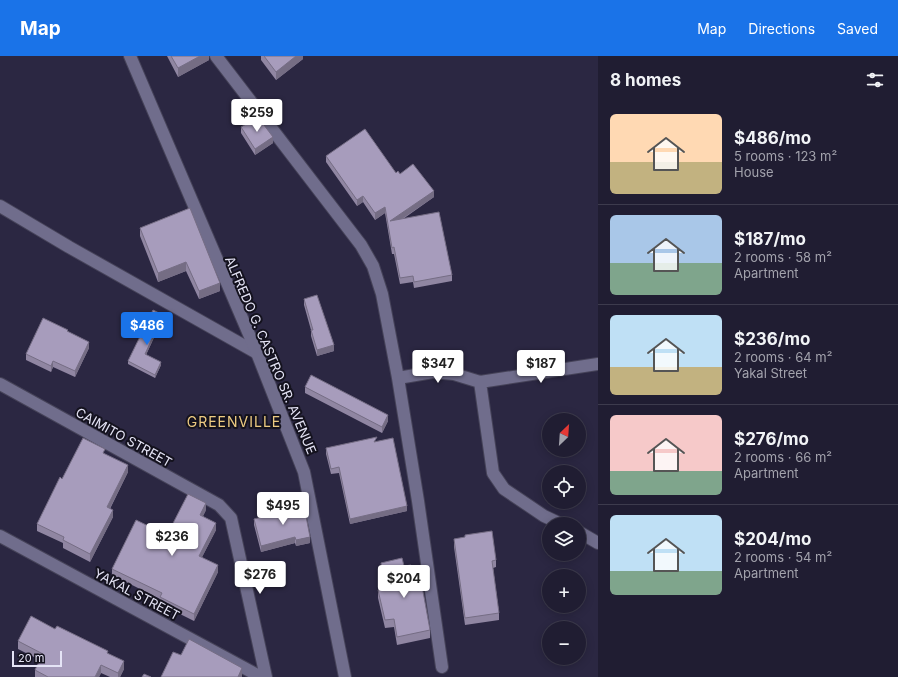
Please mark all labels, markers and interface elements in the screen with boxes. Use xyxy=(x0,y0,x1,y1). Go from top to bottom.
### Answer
text: Map xyxy=(20,17,61,40)
text: Map xyxy=(697,20,726,37)
text: Directions xyxy=(748,20,815,37)
text: Saved xyxy=(837,20,878,37)
icon: filters xyxy=(864,69,886,91)
text: 8 homes xyxy=(610,70,681,90)
pin: $259 xyxy=(233,99,281,133)
text: $259 xyxy=(240,104,274,120)
text: $486/mo xyxy=(734,128,811,148)
icon: home xyxy=(642,130,690,178)
text: 5 rooms · 123 m² xyxy=(734,148,837,164)
text: House xyxy=(734,164,774,180)
text: $187/mo xyxy=(734,229,806,249)
icon: home xyxy=(642,231,690,279)
text: 2 rooms · 58 m² xyxy=(734,249,832,265)
street label: ALFREDO G. CASTRO SR. AVENUE xyxy=(222,254,320,456)
text: Apartment xyxy=(734,265,799,281)
pin: $486 xyxy=(123,312,171,346)
text: $486 xyxy=(130,317,164,333)
text: $236/mo xyxy=(734,329,810,349)
icon: home xyxy=(642,331,690,379)
text: 2 rooms · 64 m² xyxy=(734,349,832,365)
pin: $347 xyxy=(414,350,462,384)
pin: $187 xyxy=(517,350,565,384)
text: $347 xyxy=(421,355,455,371)
text: $187 xyxy=(526,355,556,371)
text: Yakal Street xyxy=(734,365,807,381)
street label: CAIMITO STREET xyxy=(73,404,175,470)
district label: GREENVILLE xyxy=(187,413,281,430)
north arrow xyxy=(542,413,586,457)
map controls xyxy=(542,413,586,665)
text: $276/mo xyxy=(734,429,809,449)
icon: home xyxy=(642,431,690,479)
text: 2 rooms · 66 m² xyxy=(734,449,832,465)
button: locate xyxy=(542,465,586,509)
text: Apartment xyxy=(734,465,799,481)
pin: $495 xyxy=(259,492,307,526)
text: $495 xyxy=(266,497,300,513)
button: layers xyxy=(542,517,586,561)
pin: $236 xyxy=(148,523,196,557)
text: $236 xyxy=(155,528,189,544)
text: $204/mo xyxy=(734,529,811,549)
icon: home xyxy=(642,531,690,579)
text: 2 rooms · 54 m² xyxy=(734,549,832,565)
pin: $276 xyxy=(236,561,284,595)
street label: YAKAL STREET xyxy=(91,565,183,623)
pin: $204 xyxy=(380,565,428,599)
text: Apartment xyxy=(734,565,799,581)
text: $276 xyxy=(244,566,276,582)
button: + xyxy=(542,569,586,613)
text: $204 xyxy=(387,570,421,586)
button: − xyxy=(542,621,586,665)
scale bar xyxy=(12,649,62,668)
text: 20 m xyxy=(18,651,44,665)

